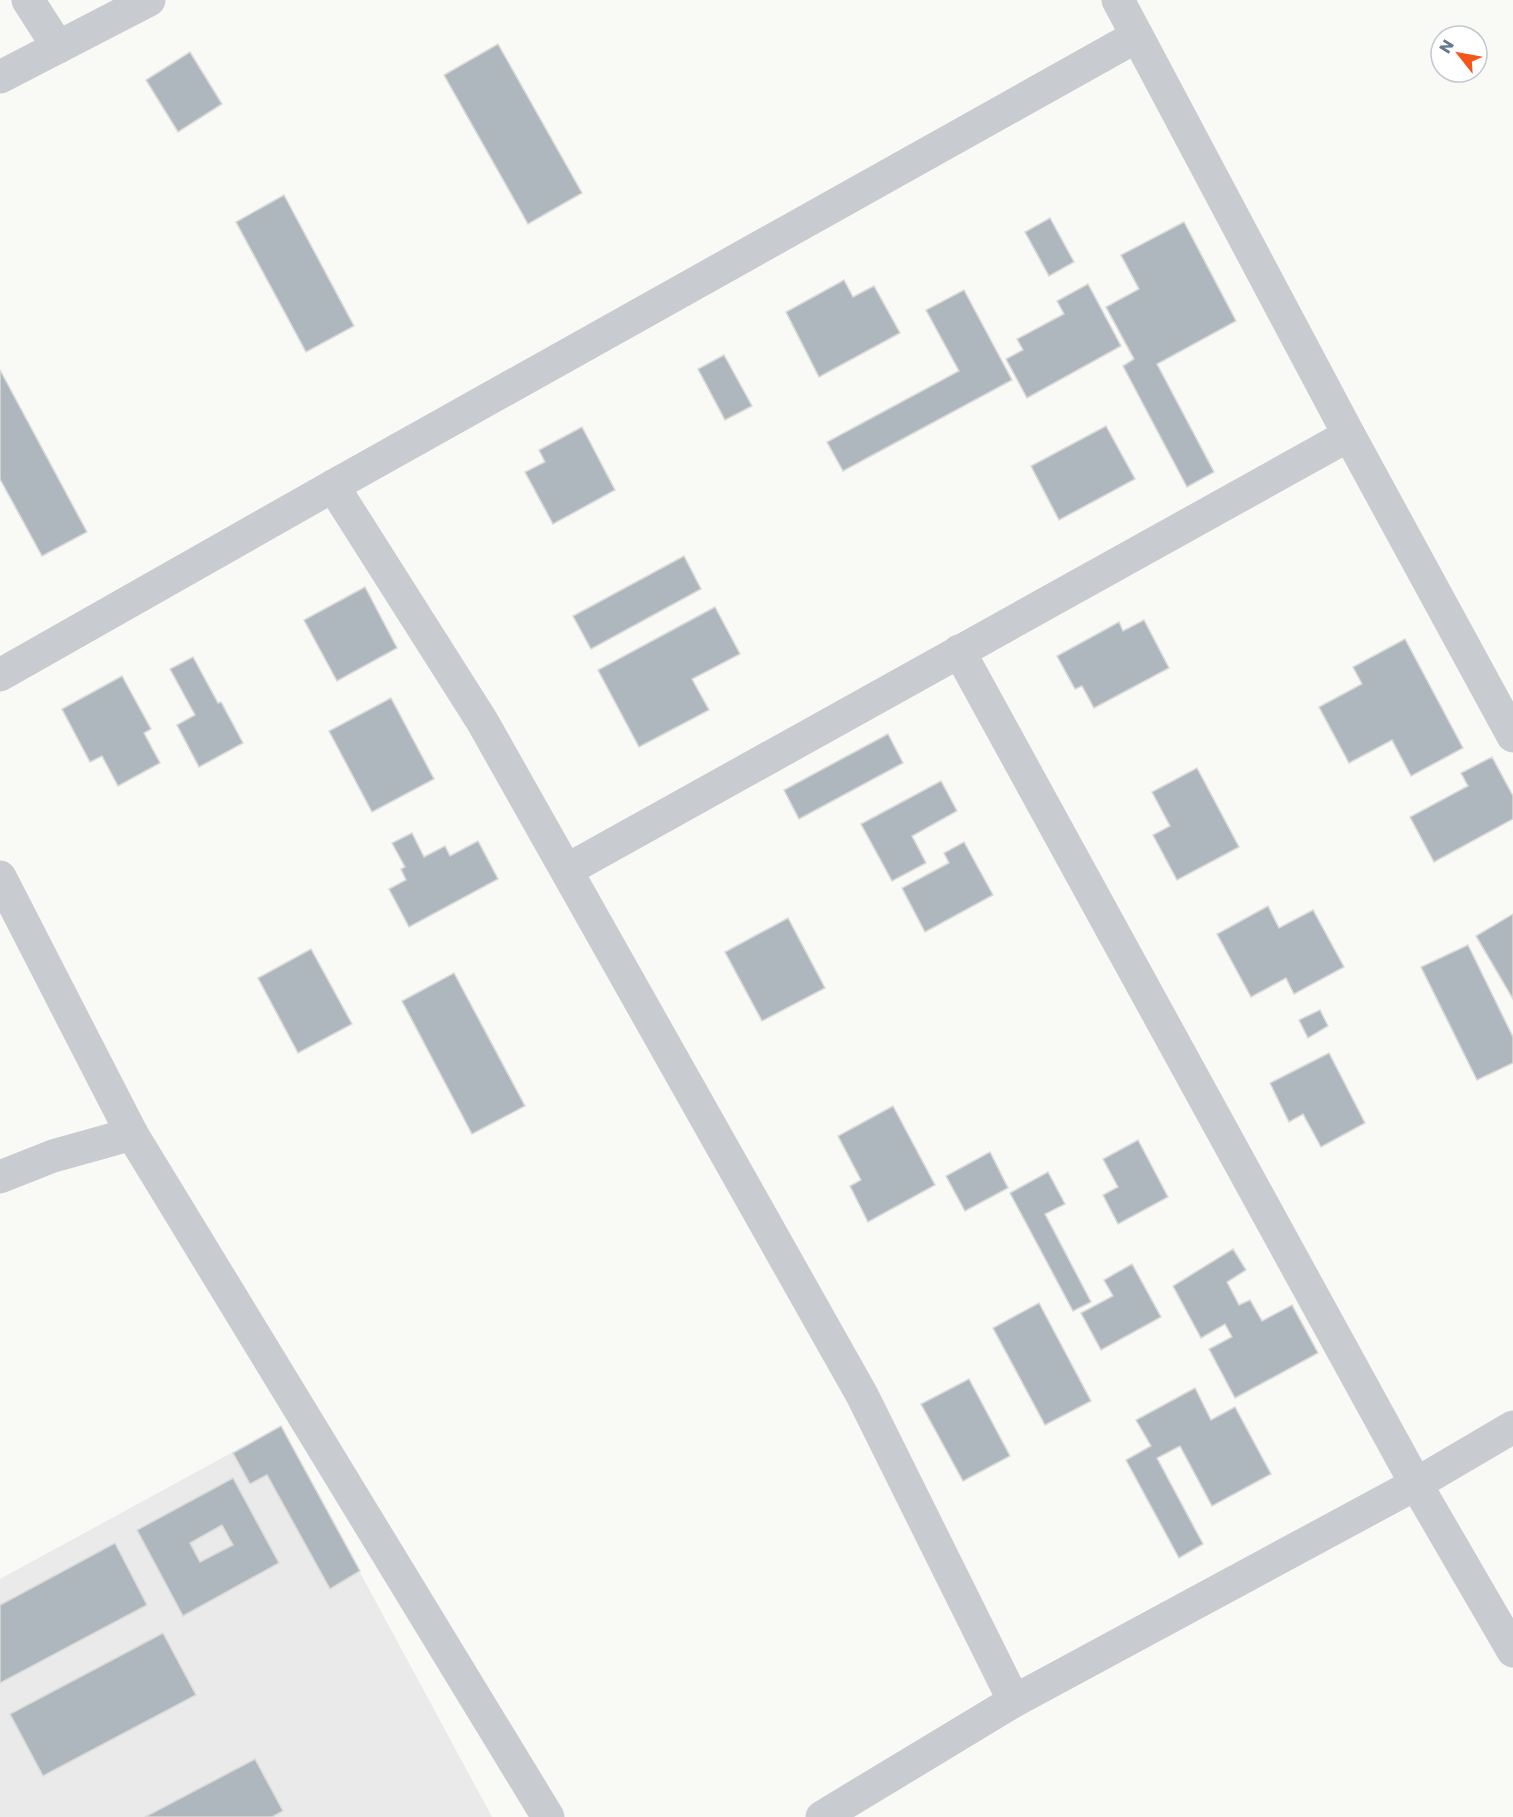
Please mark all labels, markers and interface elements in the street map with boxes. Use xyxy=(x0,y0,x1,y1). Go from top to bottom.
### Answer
north arrow xyxy=(1429,24,1489,84)
text: N xyxy=(1434,35,1460,58)

